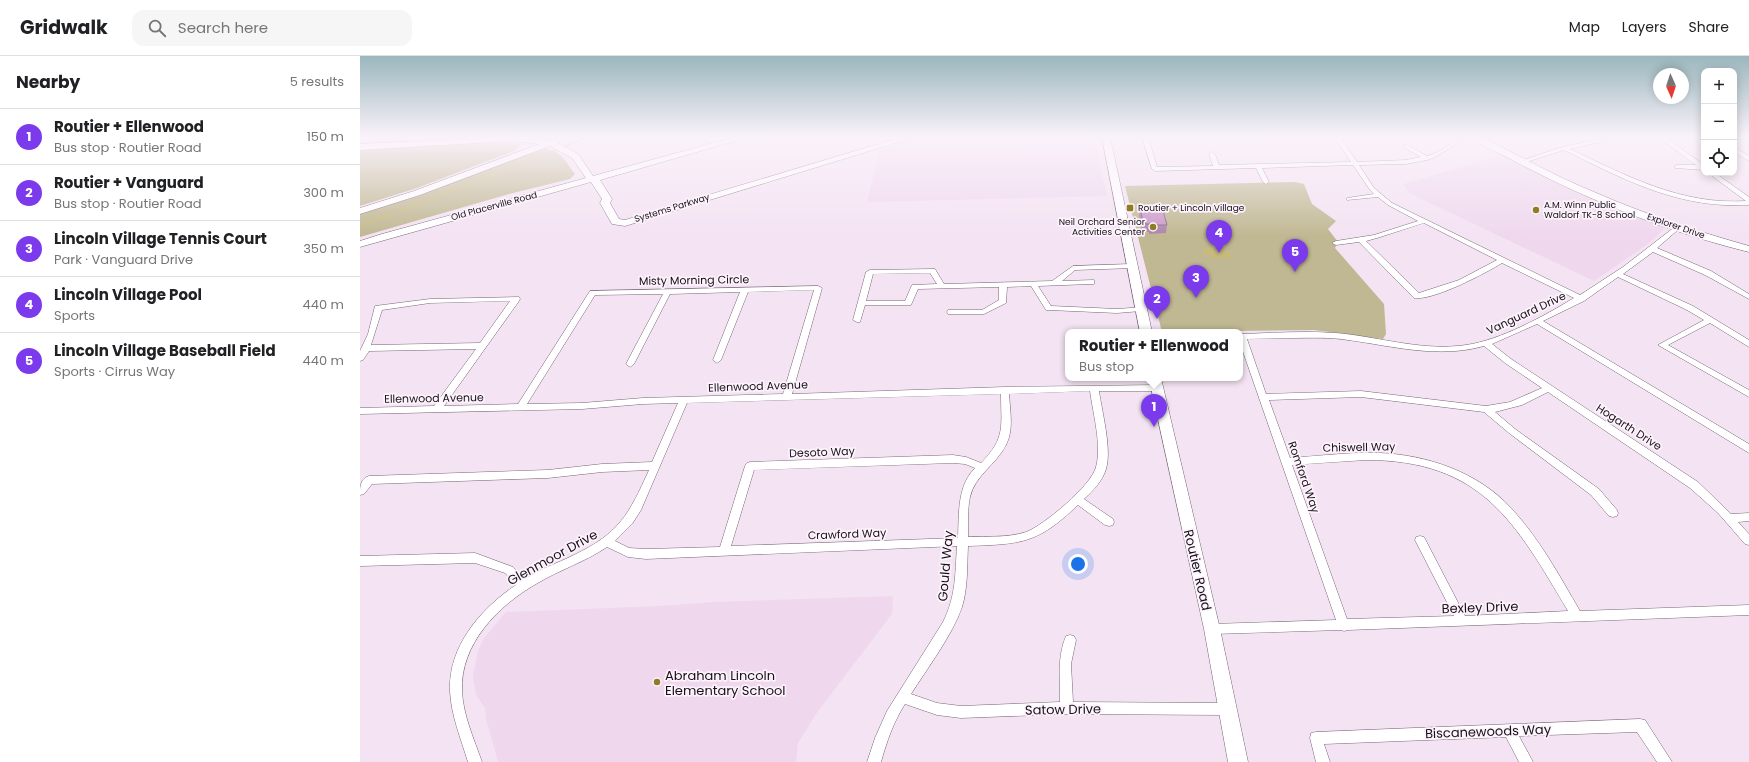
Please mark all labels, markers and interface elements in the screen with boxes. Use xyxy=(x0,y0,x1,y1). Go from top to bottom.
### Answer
search box xyxy=(132,10,412,46)
text: Gridwalk xyxy=(20,14,108,41)
icon: search xyxy=(146,17,168,39)
text: Search here xyxy=(178,17,268,38)
text: Map xyxy=(1569,17,1600,37)
text: Layers xyxy=(1622,17,1666,37)
text: Share xyxy=(1688,17,1729,37)
north arrow xyxy=(1653,68,1689,104)
map controls xyxy=(1701,68,1737,176)
button: + xyxy=(1701,68,1737,104)
text: Nearby xyxy=(16,70,80,94)
text: 5 results xyxy=(290,72,344,91)
button: − xyxy=(1701,104,1737,140)
text: Routier + Ellenwood xyxy=(54,116,204,137)
text: 1 xyxy=(27,127,31,146)
text: 150 m xyxy=(307,127,344,146)
text: Bus stop · Routier Road xyxy=(54,138,202,157)
button: locate xyxy=(1701,140,1737,176)
text: Routier + Vanguard xyxy=(54,172,204,193)
text: 2 xyxy=(25,183,33,202)
text: 300 m xyxy=(303,183,344,202)
street label: Old Placerville Road xyxy=(450,189,538,223)
street label: Systems Parkway xyxy=(633,191,711,225)
text: Bus stop · Routier Road xyxy=(54,194,202,213)
place label: A.M. Winn Public Waldorf TK-8 School xyxy=(1544,199,1635,221)
place label: Routier + Lincoln Village xyxy=(1138,202,1245,214)
marker: Routier + Lincoln Village xyxy=(1125,203,1135,213)
marker: A.M. Winn Public Waldorf TK-8 School xyxy=(1531,205,1541,215)
street label: Explorer Drive xyxy=(1646,211,1707,242)
place label: Neil Orchard Senior Activities Center xyxy=(1059,216,1146,238)
pin: 4 xyxy=(1206,220,1232,253)
marker: Neil Orchard Senior Activities Center xyxy=(1148,222,1158,232)
text: Lincoln Village Tennis Court xyxy=(54,228,267,249)
text: 3 xyxy=(25,239,33,258)
text: 350 m xyxy=(303,239,344,258)
pin: 5 xyxy=(1282,239,1308,272)
text: Park · Vanguard Drive xyxy=(54,250,193,269)
pin: 3 xyxy=(1183,265,1209,298)
street label: Misty Morning Circle xyxy=(639,271,749,289)
text: Lincoln Village Pool xyxy=(54,284,202,305)
pin: 2 xyxy=(1144,286,1170,319)
street label: Vanguard Drive xyxy=(1484,288,1568,338)
text: 4 xyxy=(25,295,33,314)
text: 440 m xyxy=(303,295,344,314)
text: Sports xyxy=(54,306,95,325)
popup xyxy=(1065,329,1243,381)
text: Routier + Ellenwood xyxy=(1079,335,1229,356)
text: Lincoln Village Baseball Field xyxy=(54,340,276,361)
text: 5 xyxy=(25,351,33,370)
text: 440 m xyxy=(303,351,344,370)
text: Bus stop xyxy=(1079,357,1134,376)
text: Sports · Cirrus Way xyxy=(54,362,175,381)
street label: Ellenwood Avenue xyxy=(708,376,808,396)
street label: Ellenwood Avenue xyxy=(384,389,484,407)
pin: 1 xyxy=(1141,394,1167,427)
street label: Hogarth Drive xyxy=(1593,400,1665,454)
street label: Chiswell Way xyxy=(1323,438,1396,456)
street label: Romford Way xyxy=(1284,439,1324,516)
street label: Desoto Way xyxy=(789,443,856,461)
street label: Glenmoor Drive xyxy=(504,525,601,590)
street label: Crawford Way xyxy=(807,525,887,543)
street label: Routier Road xyxy=(1179,528,1216,613)
street label: Gould Way xyxy=(933,529,958,602)
your location xyxy=(1068,554,1088,574)
street label: Bexley Drive xyxy=(1441,597,1519,618)
place label: Abraham Lincoln Elementary School xyxy=(665,666,786,700)
marker: Abraham Lincoln Elementary School xyxy=(652,677,662,687)
street label: Satow Drive xyxy=(1025,699,1101,720)
street label: Biscanewoods Way xyxy=(1425,720,1552,743)

